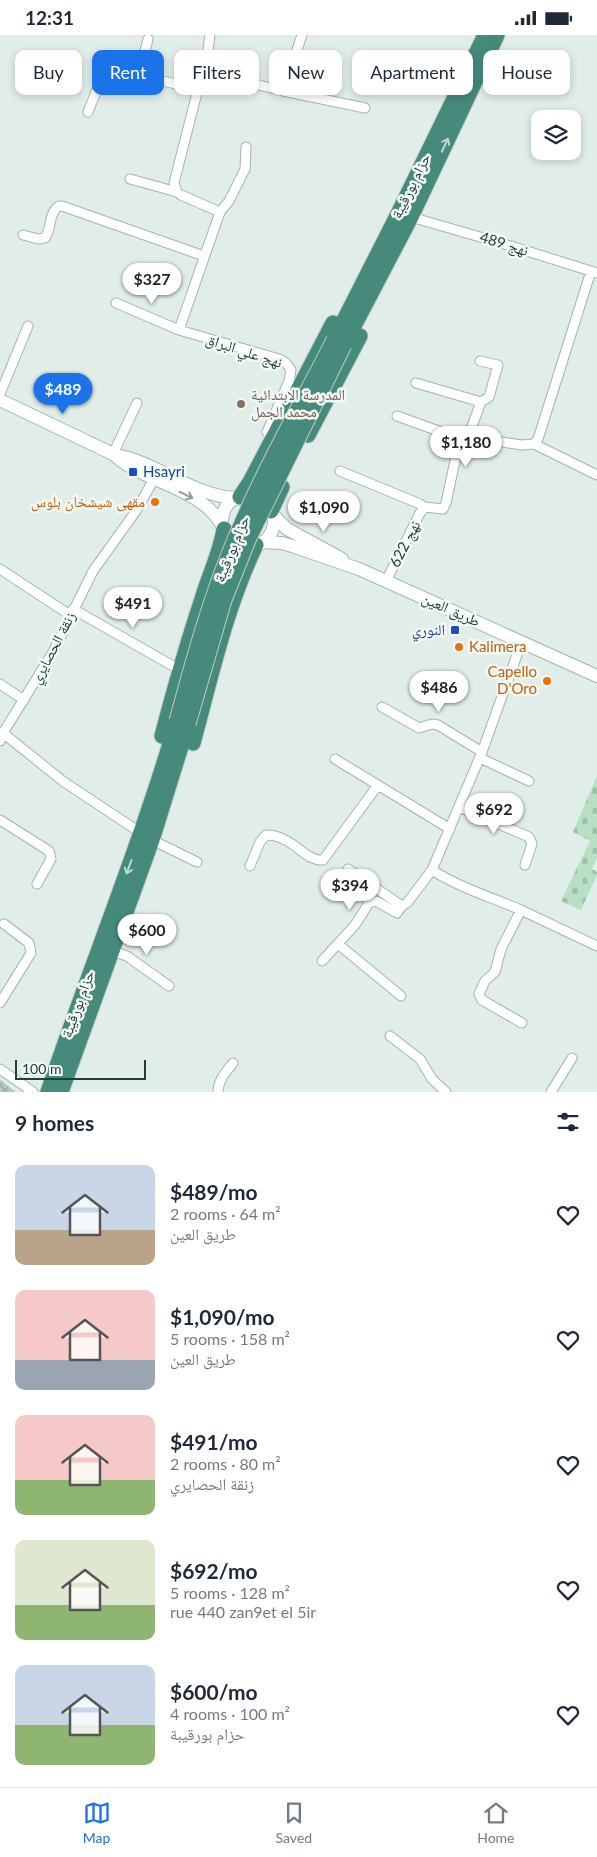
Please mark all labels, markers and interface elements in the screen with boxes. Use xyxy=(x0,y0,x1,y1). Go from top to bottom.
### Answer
text: 12:31 xyxy=(25,6,74,29)
chip: Buy xyxy=(15,50,82,95)
chip: Rent xyxy=(92,50,164,95)
chip: Filters xyxy=(174,50,259,95)
chip: New xyxy=(269,50,342,95)
chip: Apartment xyxy=(352,50,473,95)
chip: House xyxy=(483,50,570,95)
map controls xyxy=(531,110,581,160)
button: layers xyxy=(531,110,581,160)
one-way arrow xyxy=(441,138,450,153)
street label: حزام بورقيبة xyxy=(387,150,436,222)
street label: نهج 489 xyxy=(477,227,531,261)
pin: $327 xyxy=(122,263,182,305)
text: $327 xyxy=(133,269,171,288)
street label: نهج علي البراق xyxy=(203,329,285,375)
pin: $489 xyxy=(33,373,93,415)
text: $489 xyxy=(44,379,82,398)
place label: المدرسة الابتدائية محمد الجمل xyxy=(251,385,345,422)
marker: المدرسة الابتدائية محمد الجمل xyxy=(235,398,247,410)
pin: $1,180 xyxy=(425,425,507,468)
text: $1,180 xyxy=(441,432,491,451)
place label: Hsayri xyxy=(143,462,185,480)
marker: Hsayri xyxy=(127,466,139,478)
one-way arrow xyxy=(178,490,193,500)
pin: $1,090 xyxy=(283,491,365,533)
place label: مقهى شيشخان بلوس xyxy=(31,492,145,512)
marker: مقهى شيشخان بلوس xyxy=(149,496,161,508)
text: $1,090 xyxy=(299,497,349,516)
street label: حزام بورقيبة xyxy=(210,512,255,585)
street label: نهج 622 xyxy=(385,517,425,571)
pin: $491 xyxy=(103,587,163,629)
street label: طريق العين xyxy=(419,588,483,632)
text: $491 xyxy=(114,593,152,612)
street label: زنقة الحصايري xyxy=(26,608,82,688)
place label: النوري xyxy=(412,620,445,642)
marker: النوري xyxy=(449,624,461,636)
place label: Kalimera xyxy=(469,637,527,655)
marker: Kalimera xyxy=(453,641,465,653)
place label: Capello D'Oro xyxy=(488,662,537,697)
pin: $486 xyxy=(409,671,469,713)
marker: Capello D'Oro xyxy=(541,675,553,687)
text: $486 xyxy=(420,677,458,696)
pin: $692 xyxy=(464,793,524,835)
text: $692 xyxy=(475,799,513,818)
one-way arrow xyxy=(124,858,133,874)
pin: $394 xyxy=(320,869,380,911)
text: $394 xyxy=(331,875,369,894)
pin: $600 xyxy=(117,913,177,956)
text: $600 xyxy=(128,920,166,939)
street label: حزام بورقيبة xyxy=(57,967,100,1040)
scale bar xyxy=(15,1057,146,1080)
text: 100 m xyxy=(22,1060,61,1077)
icon: filters xyxy=(554,1108,582,1136)
text: 9 homes xyxy=(15,1110,94,1135)
text: $489/mo xyxy=(170,1179,258,1204)
icon: home xyxy=(55,1185,115,1245)
icon: heart xyxy=(554,1201,582,1229)
text: 2 rooms · 64 m² xyxy=(170,1204,281,1223)
text: طريق العين xyxy=(170,1224,236,1243)
text: $1,090/mo xyxy=(170,1304,275,1329)
icon: home xyxy=(55,1310,115,1370)
icon: heart xyxy=(554,1326,582,1354)
text: 5 rooms · 158 m² xyxy=(170,1329,290,1348)
text: طريق العين xyxy=(170,1349,236,1368)
text: $491/mo xyxy=(170,1429,258,1454)
icon: home xyxy=(55,1435,115,1495)
icon: heart xyxy=(554,1451,582,1479)
text: 2 rooms · 80 m² xyxy=(170,1454,281,1473)
text: زنقة الحصايري xyxy=(170,1474,254,1493)
text: $692/mo xyxy=(170,1558,258,1583)
icon: home xyxy=(55,1560,115,1620)
icon: heart xyxy=(554,1576,582,1604)
text: 5 rooms · 128 m² xyxy=(170,1583,290,1602)
text: rue 440 zan9et el 5ir xyxy=(170,1602,316,1621)
text: $600/mo xyxy=(170,1679,258,1704)
icon: home xyxy=(55,1685,115,1745)
icon: heart xyxy=(554,1701,582,1729)
text: 4 rooms · 100 m² xyxy=(170,1704,290,1723)
text: حزام بورقيبة xyxy=(170,1724,245,1743)
tab: Map xyxy=(83,1799,111,1846)
tab: Saved xyxy=(276,1799,312,1846)
tab: Home xyxy=(477,1799,514,1846)

